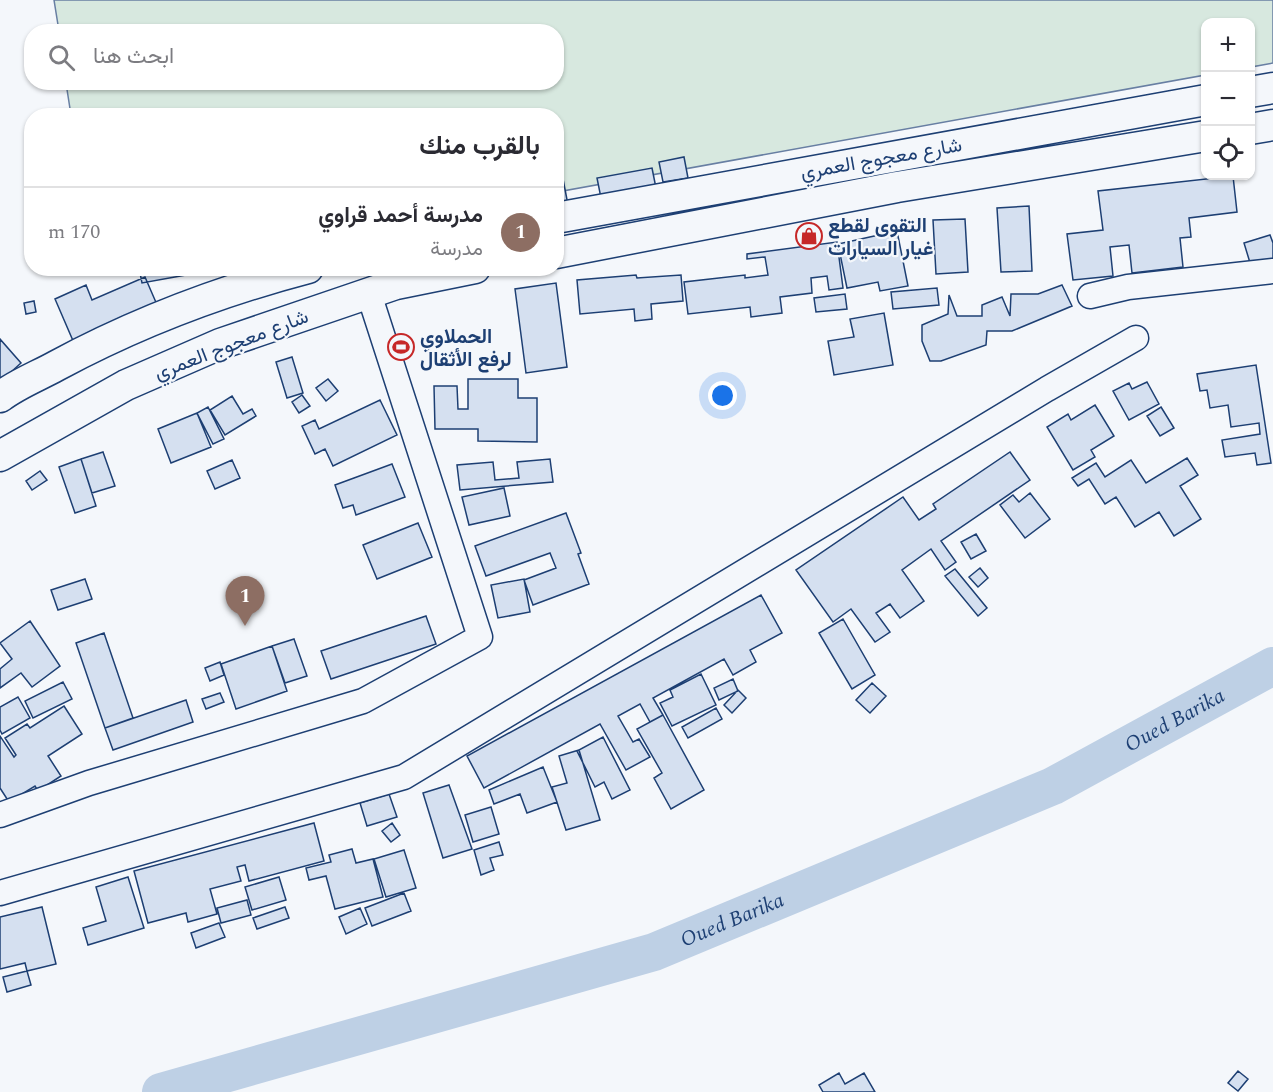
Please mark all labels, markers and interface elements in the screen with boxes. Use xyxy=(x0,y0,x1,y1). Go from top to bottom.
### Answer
map controls xyxy=(1201,18,1255,180)
button: + xyxy=(1201,18,1255,72)
search box xyxy=(24,24,564,90)
text: ابحث هنا xyxy=(93,40,174,73)
icon: search xyxy=(45,41,78,74)
button: − xyxy=(1201,72,1255,126)
text: بالقرب منك xyxy=(419,126,540,166)
button: locate xyxy=(1201,126,1255,180)
street label: شارع معجوج العمري xyxy=(798,130,964,189)
text: مدرسة أحمد قراوي xyxy=(318,199,483,232)
place label: التقوى لقطع غيار السيارات xyxy=(828,211,933,264)
text: 170 m xyxy=(48,217,100,247)
text: 1 xyxy=(515,217,526,247)
shop icon: التقوى لقطع غيار السيارات xyxy=(794,221,824,251)
text: مدرسة xyxy=(430,234,483,264)
street label: شارع معجوج العمري xyxy=(150,302,313,389)
place label: الحملاوي لرفع الأثقال xyxy=(420,322,512,375)
sports icon: الحملاوي لرفع الأثقال xyxy=(386,332,416,362)
your location xyxy=(708,381,737,410)
pin: 1 xyxy=(226,576,264,626)
water label: Oued Barika xyxy=(1119,680,1231,761)
water label: Oued Barika xyxy=(676,884,790,956)

